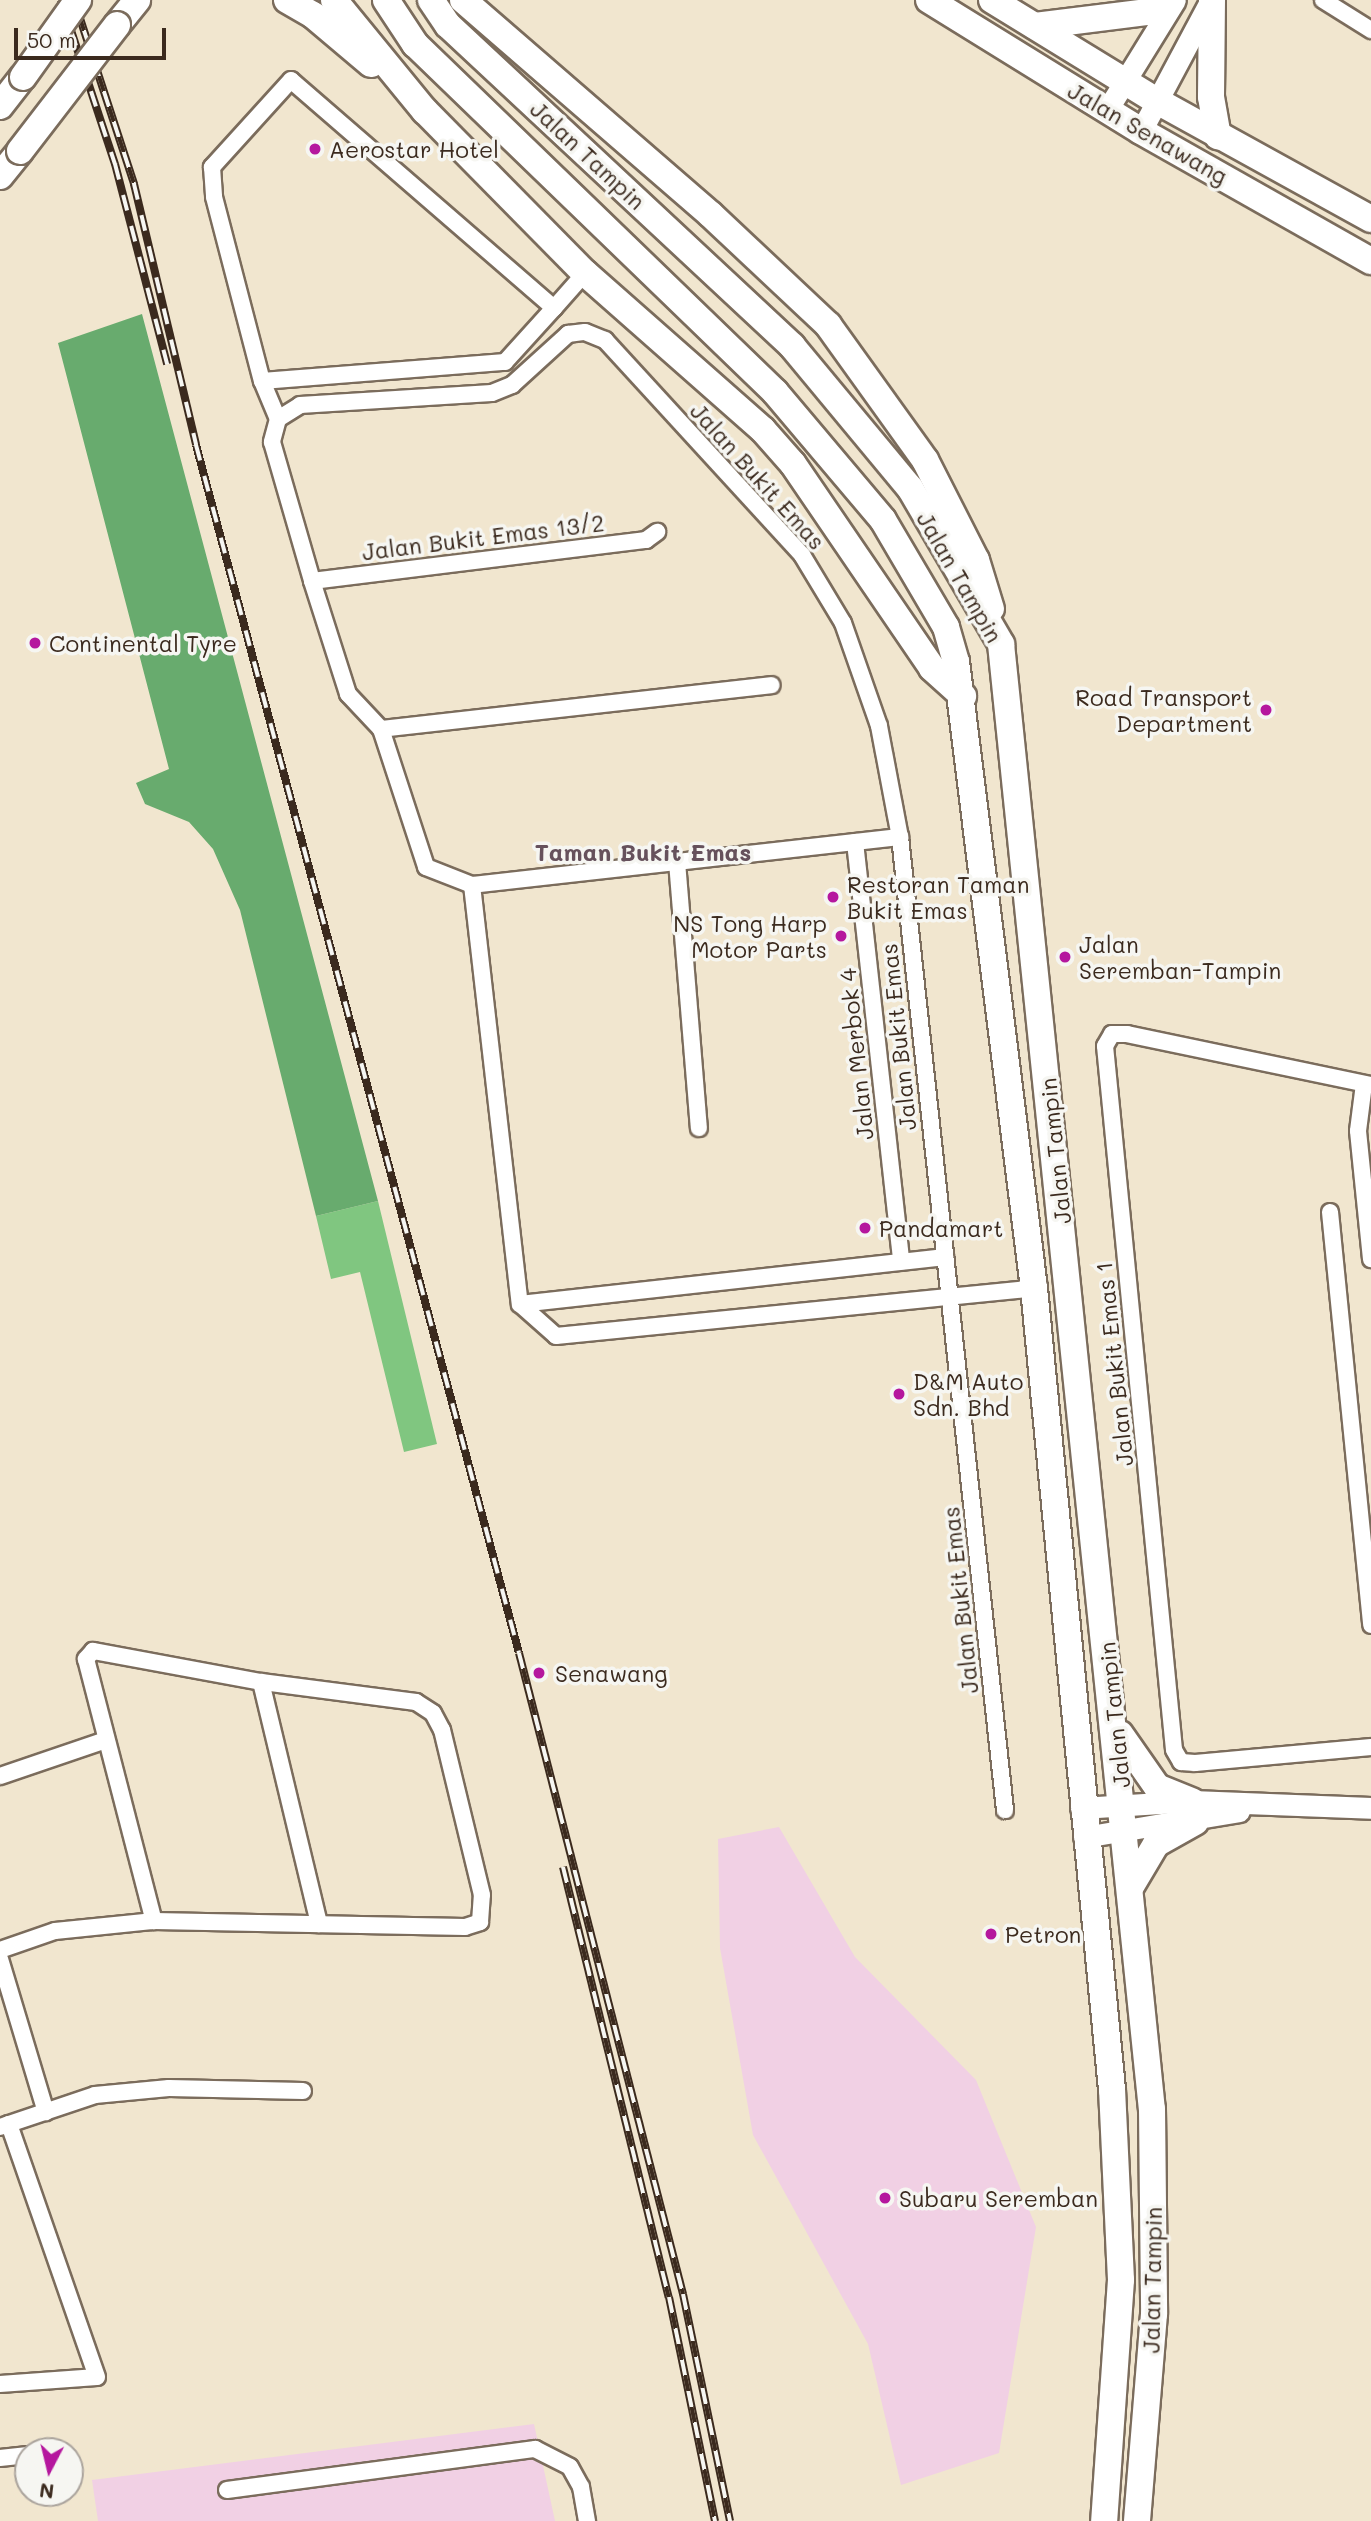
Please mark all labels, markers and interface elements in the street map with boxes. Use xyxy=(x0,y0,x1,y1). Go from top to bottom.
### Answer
scale bar xyxy=(18,14,170,58)
text: 50 m xyxy=(27,26,76,53)
street label: Jalan Senawang xyxy=(1063,76,1233,190)
street label: Jalan Tampin xyxy=(525,95,651,215)
place label: Aerostar Hotel xyxy=(329,135,499,163)
marker: Aerostar Hotel xyxy=(307,141,323,157)
street label: Jalan Bukit Emas xyxy=(685,397,831,555)
street label: Jalan Tampin xyxy=(911,507,1009,647)
street label: Jalan Bukit Emas 13/2 xyxy=(360,508,606,566)
place label: Continental Tyre xyxy=(49,629,237,657)
marker: Continental Tyre xyxy=(27,635,43,651)
place label: Road Transport Department xyxy=(1075,683,1252,737)
marker: Road Transport Department xyxy=(1258,702,1274,718)
district label: Taman Bukit Emas xyxy=(535,838,751,866)
place label: Restoran Taman Bukit Emas xyxy=(847,870,1029,924)
marker: Restoran Taman Bukit Emas xyxy=(825,889,841,905)
place label: NS Tong Harp Motor Parts xyxy=(673,909,827,963)
marker: NS Tong Harp Motor Parts xyxy=(833,928,849,944)
place label: Jalan Seremban-Tampin xyxy=(1079,930,1281,984)
street label: Jalan Bukit Emas xyxy=(874,942,922,1132)
marker: Jalan Seremban-Tampin xyxy=(1057,949,1073,965)
street label: Jalan Merbok 4 xyxy=(833,967,879,1141)
street label: Jalan Tampin xyxy=(1034,1077,1076,1225)
place label: Pandamart xyxy=(879,1214,1003,1242)
marker: Pandamart xyxy=(857,1220,873,1236)
street label: Jalan Bukit Emas 1 xyxy=(1090,1260,1138,1468)
place label: D&M Auto Sdn. Bhd xyxy=(913,1367,1023,1421)
marker: D&M Auto Sdn. Bhd xyxy=(891,1386,907,1402)
street label: Jalan Bukit Emas xyxy=(936,1505,984,1695)
street label: Jalan Tampin xyxy=(1093,1641,1135,1789)
place label: Senawang xyxy=(555,1659,668,1687)
marker: Senawang xyxy=(529,1663,549,1683)
place label: Petron xyxy=(1005,1920,1081,1948)
marker: Petron xyxy=(983,1926,999,1942)
place label: Subaru Seremban xyxy=(899,2184,1098,2212)
marker: Subaru Seremban xyxy=(877,2190,893,2206)
street label: Jalan Tampin xyxy=(1137,2206,1167,2354)
north arrow xyxy=(14,2437,84,2507)
text: N xyxy=(38,2478,55,2505)

